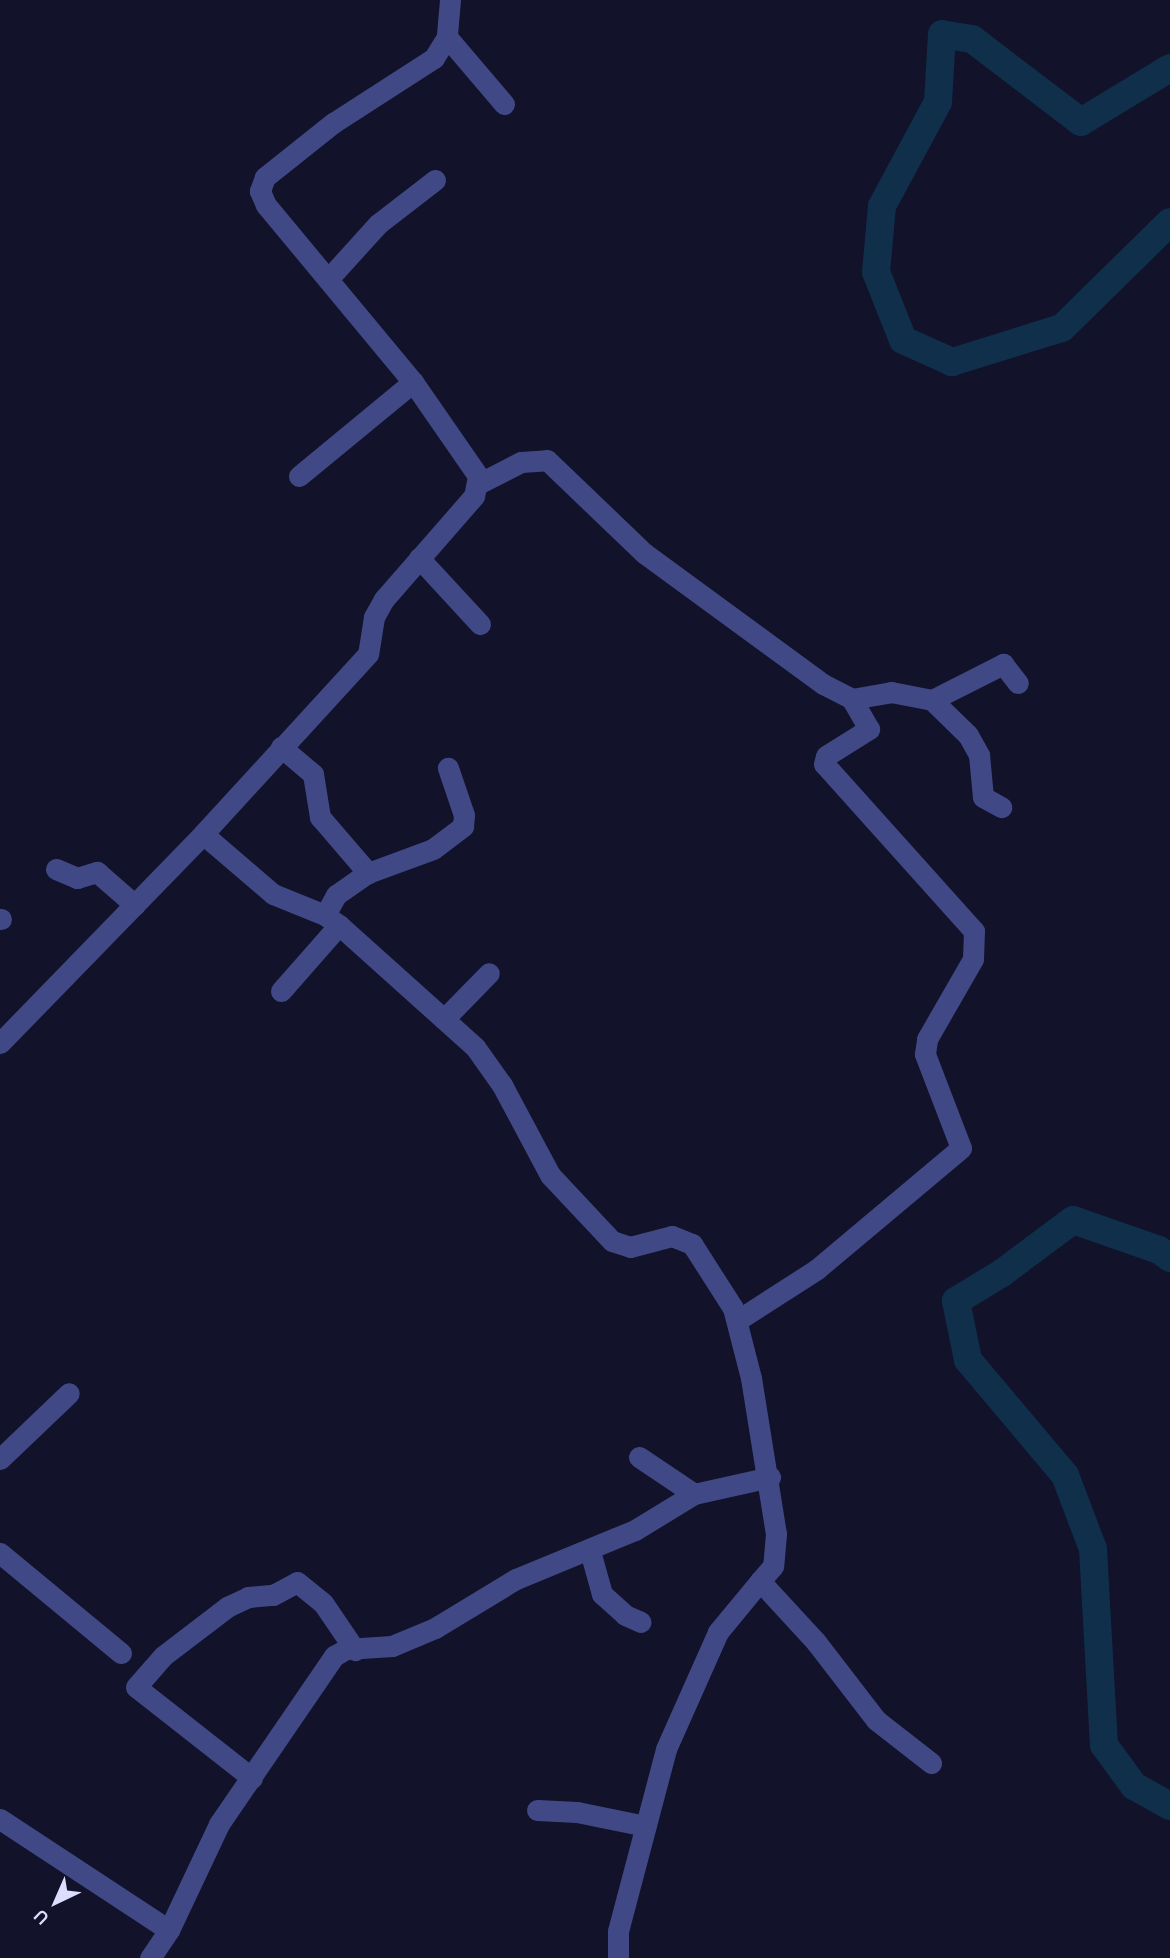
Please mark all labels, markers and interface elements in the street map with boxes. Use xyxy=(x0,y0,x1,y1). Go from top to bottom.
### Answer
north arrow xyxy=(21,1867,91,1937)
text: U xyxy=(29,1905,54,1930)

